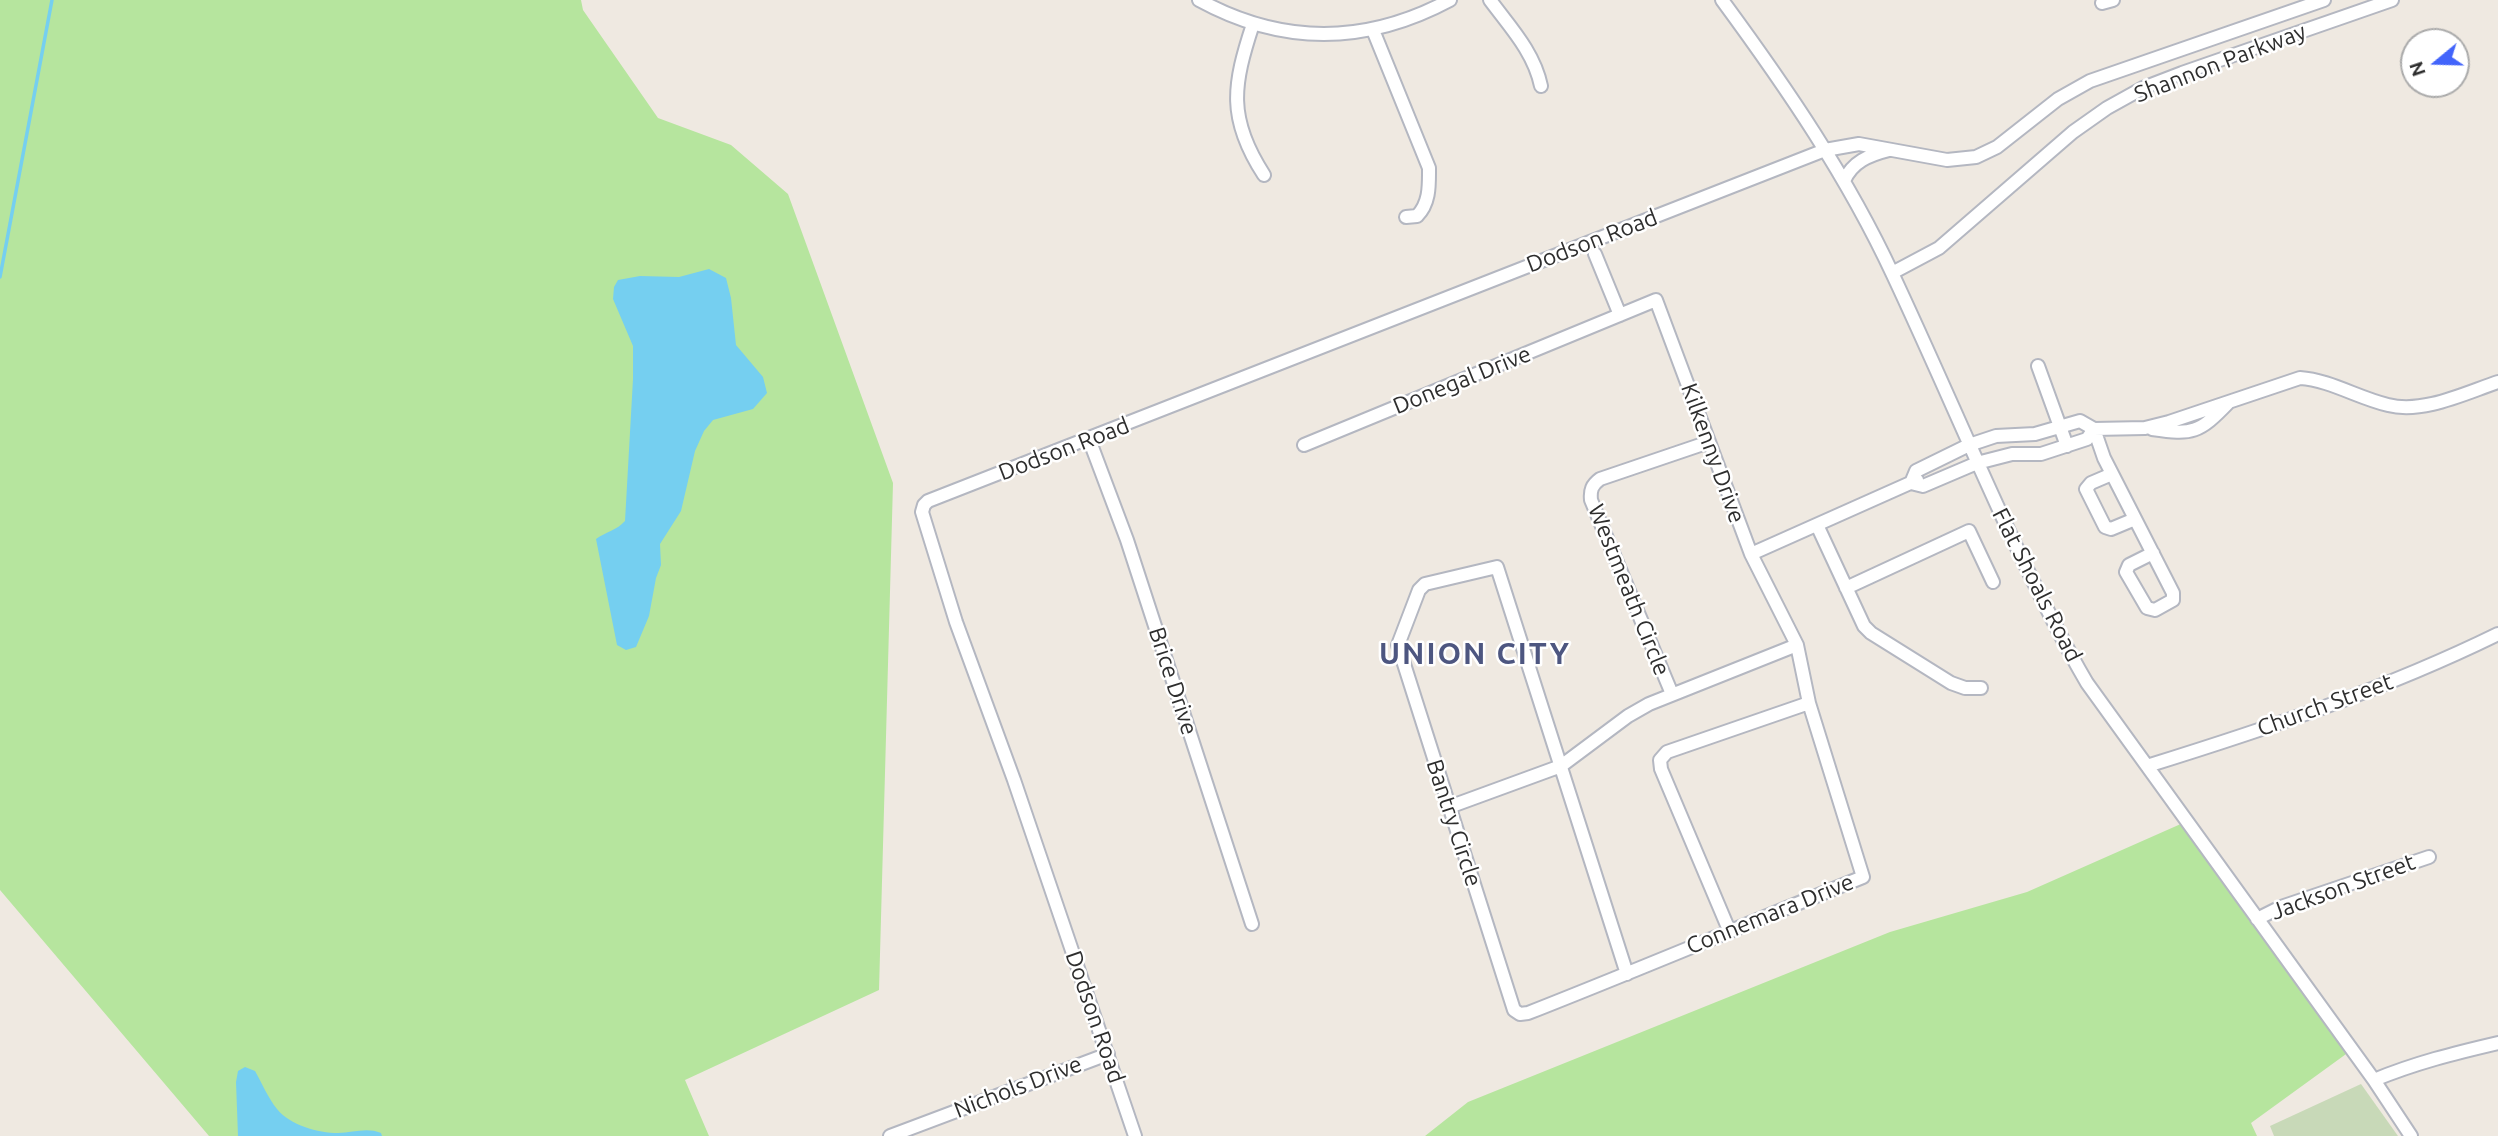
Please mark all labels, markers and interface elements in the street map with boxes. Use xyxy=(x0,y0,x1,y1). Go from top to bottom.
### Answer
street label: Shannon Parkway xyxy=(2130,18,2310,108)
north arrow xyxy=(2400,28,2470,98)
text: N xyxy=(2404,59,2430,79)
street label: Dodson Road xyxy=(1523,203,1661,279)
street label: Donegal Drive xyxy=(1389,340,1535,420)
street label: Kilkenny Drive xyxy=(1675,379,1751,527)
street label: Dodson Road xyxy=(995,411,1133,487)
street label: Westmeath Circle xyxy=(1582,500,1676,680)
street label: Flat Shoals Road xyxy=(1986,503,2088,667)
street label: Brice Drive xyxy=(1143,624,1203,738)
district label: UNION CITY xyxy=(1380,636,1570,672)
street label: Church Street xyxy=(2253,668,2397,742)
street label: Bantry Circle xyxy=(1420,756,1488,890)
street label: Jackson Street xyxy=(2267,848,2419,926)
street label: Connemara Drive xyxy=(1682,868,1858,960)
street label: Dodson Road xyxy=(1059,947,1131,1087)
street label: Nichols Drive xyxy=(950,1050,1086,1124)

